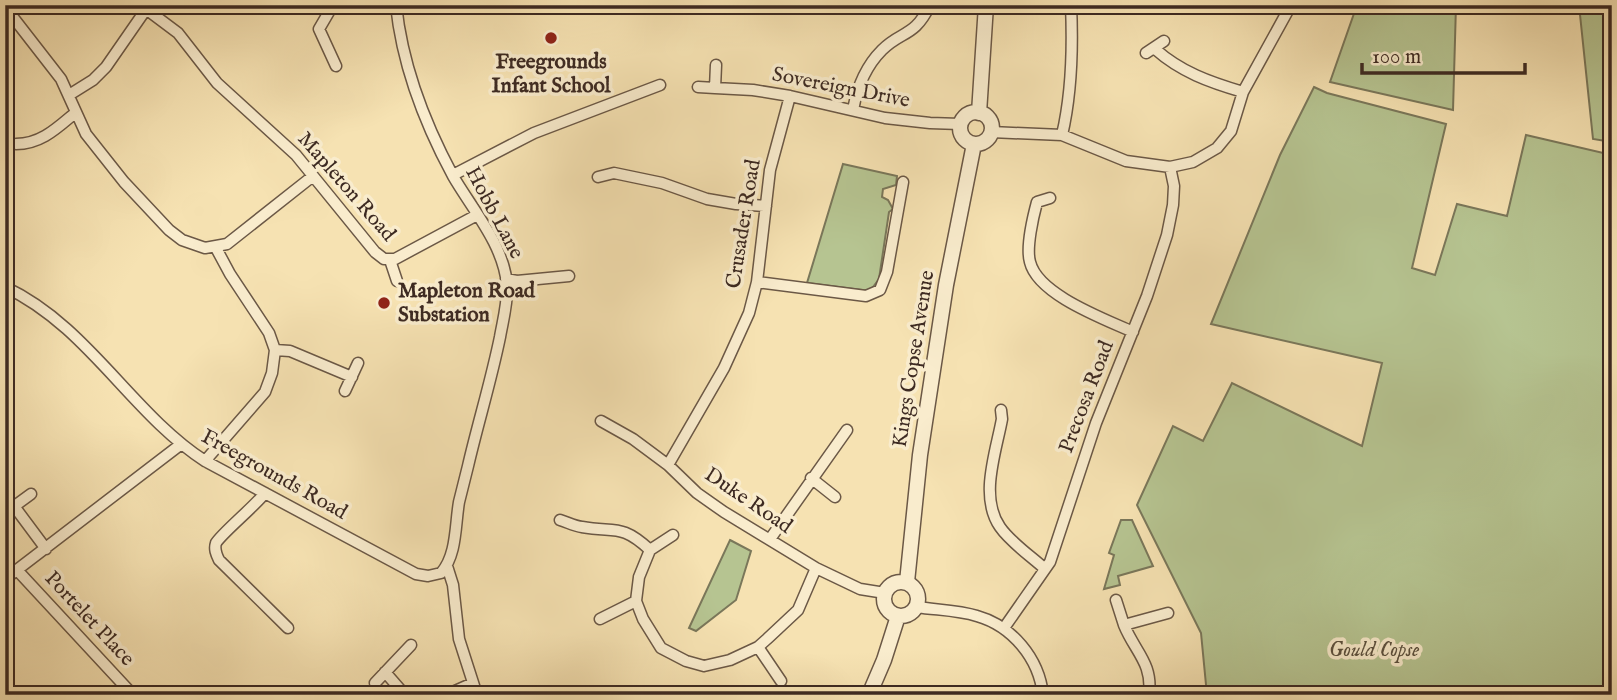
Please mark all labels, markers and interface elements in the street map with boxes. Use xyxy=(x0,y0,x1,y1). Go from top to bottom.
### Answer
marker: Freegrounds Infant School xyxy=(543,30,559,46)
scale bar xyxy=(1362,32,1524,76)
text: 100 m xyxy=(1372,44,1421,71)
place label: Freegrounds Infant School xyxy=(491,49,612,100)
street label: Sovereign Drive xyxy=(770,61,913,115)
street label: Mapleton Road xyxy=(291,126,402,248)
street label: Crusader Road xyxy=(720,157,768,291)
street label: Hobb Lane xyxy=(458,162,530,264)
street label: Kings Copse Avenue xyxy=(887,268,941,449)
place label: Mapleton Road Substation xyxy=(398,278,536,329)
marker: Mapleton Road Substation xyxy=(376,295,392,311)
street label: Precosa Road xyxy=(1053,336,1121,457)
street label: Freegrounds Road xyxy=(196,424,353,527)
street label: Duke Road xyxy=(699,462,798,541)
street label: Portelet Place xyxy=(38,566,140,672)
park label: Gould Copse xyxy=(1329,637,1419,664)

